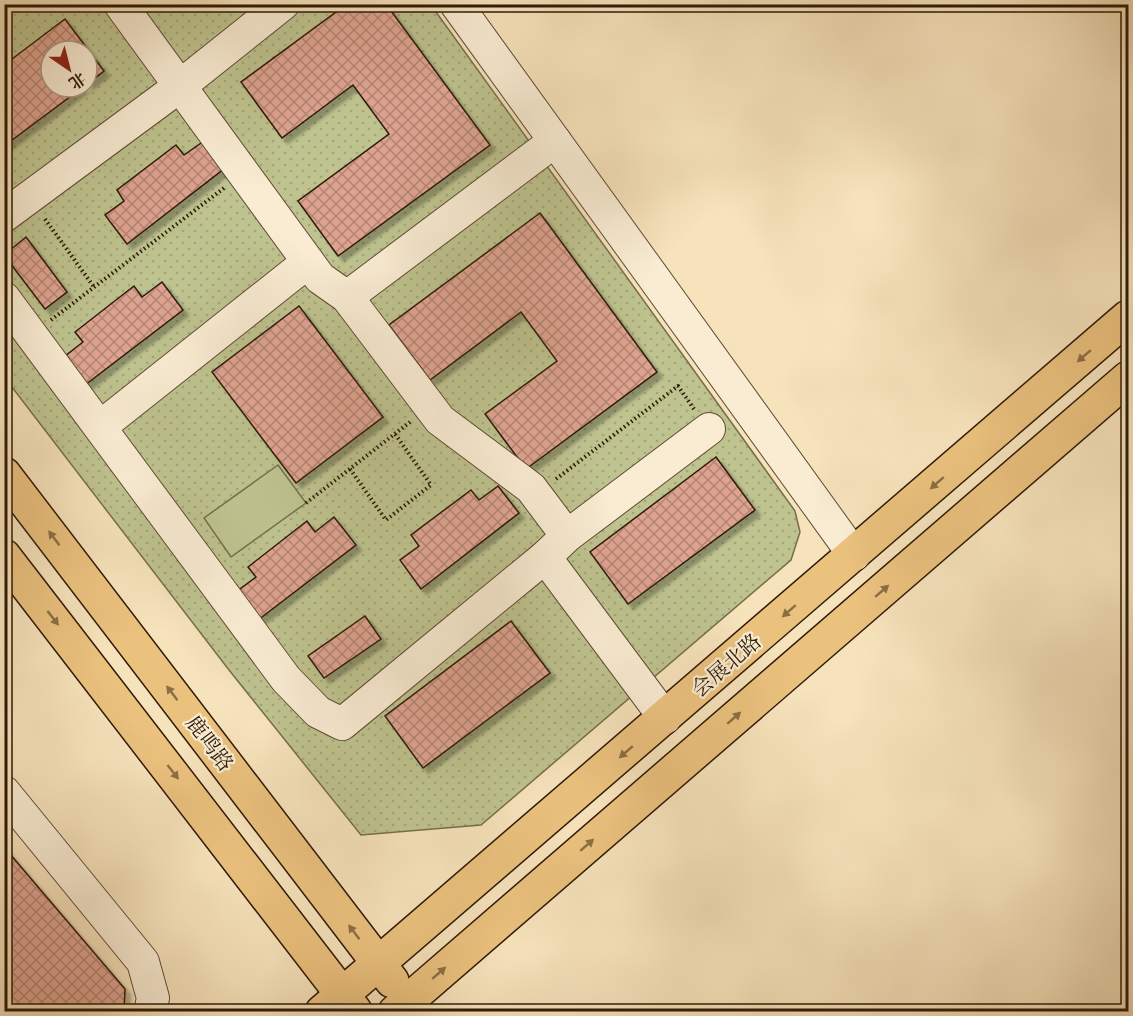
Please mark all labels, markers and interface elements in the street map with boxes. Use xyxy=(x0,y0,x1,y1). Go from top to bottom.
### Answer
north arrow xyxy=(39,39,99,99)
text: 北 xyxy=(65,68,90,94)
one-way arrow xyxy=(1077,349,1092,362)
one-way arrow xyxy=(930,476,945,489)
one-way arrow xyxy=(48,531,60,546)
one-way arrow xyxy=(874,584,890,597)
one-way arrow xyxy=(782,604,797,617)
one-way arrow xyxy=(47,611,59,626)
street label: 会展北路 xyxy=(685,627,767,703)
one-way arrow xyxy=(166,686,178,702)
street label: 鹿鸣路 xyxy=(180,710,240,776)
one-way arrow xyxy=(726,712,741,725)
one-way arrow xyxy=(619,745,634,758)
one-way arrow xyxy=(166,765,178,780)
one-way arrow xyxy=(579,839,594,852)
one-way arrow xyxy=(349,924,361,939)
one-way arrow xyxy=(431,966,447,979)

